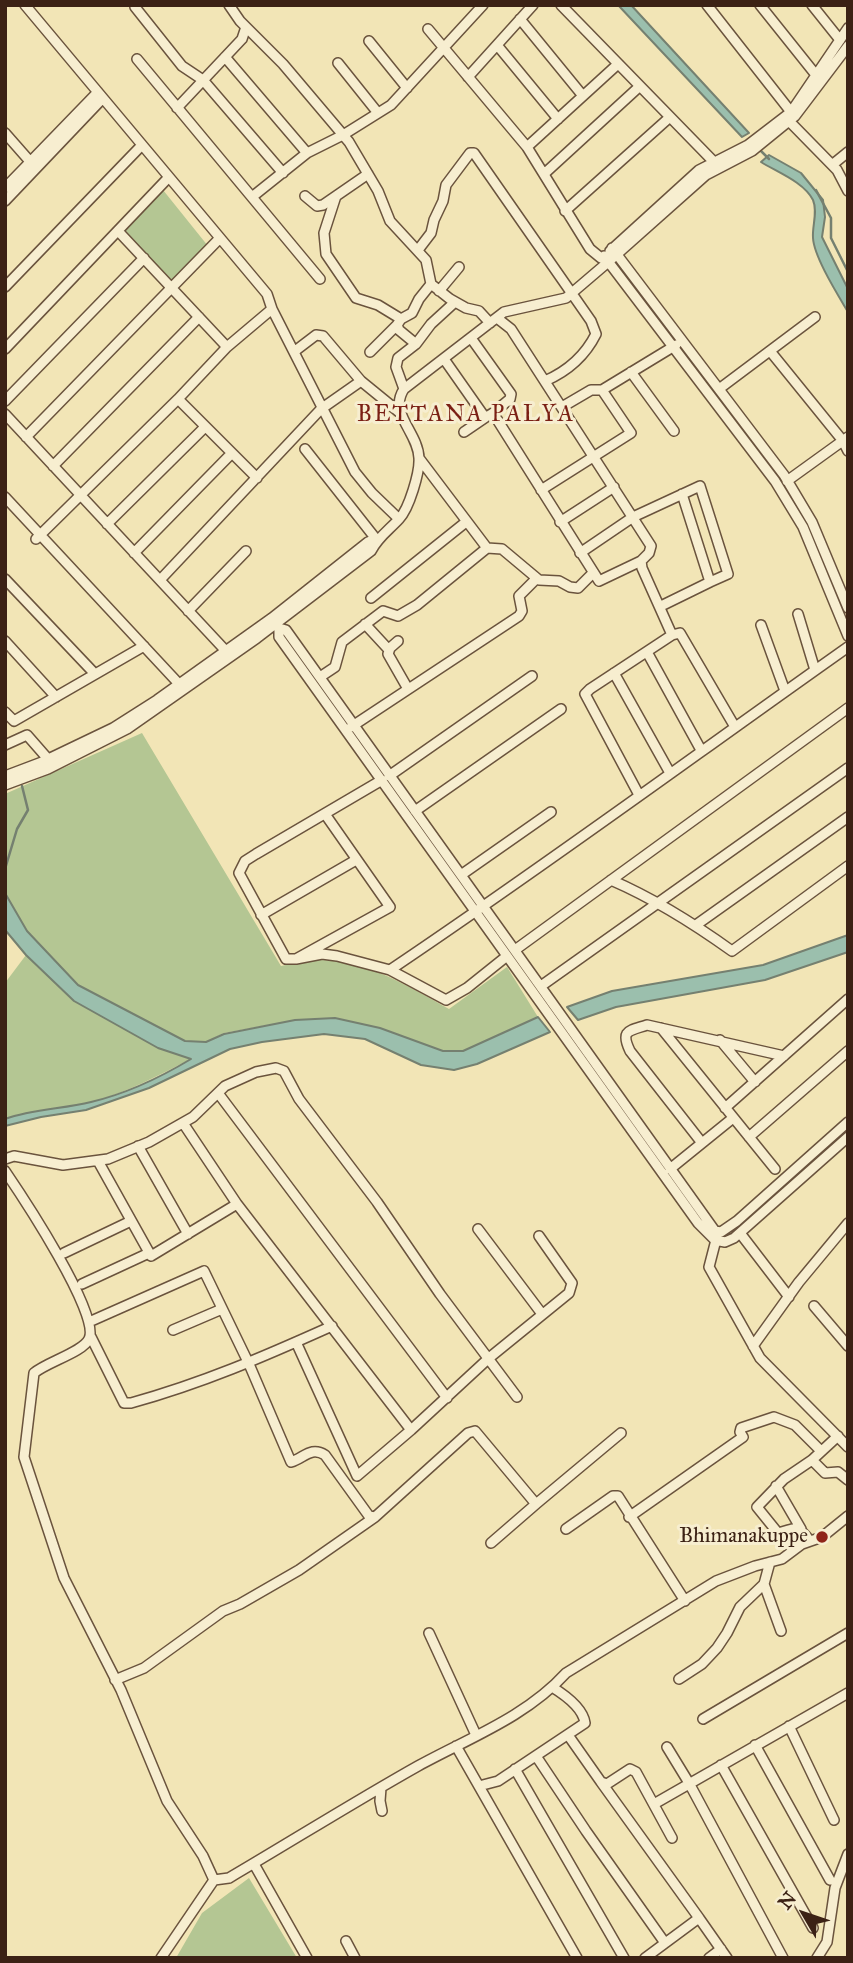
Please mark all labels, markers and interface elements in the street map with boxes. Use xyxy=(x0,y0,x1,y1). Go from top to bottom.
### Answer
district label: BETTANA PALYA xyxy=(358,401,574,429)
place label: Bhimanakuppe xyxy=(679,1524,808,1550)
marker: Bhimanakuppe xyxy=(814,1529,830,1545)
north arrow xyxy=(769,1879,839,1949)
text: N xyxy=(773,1887,801,1914)

